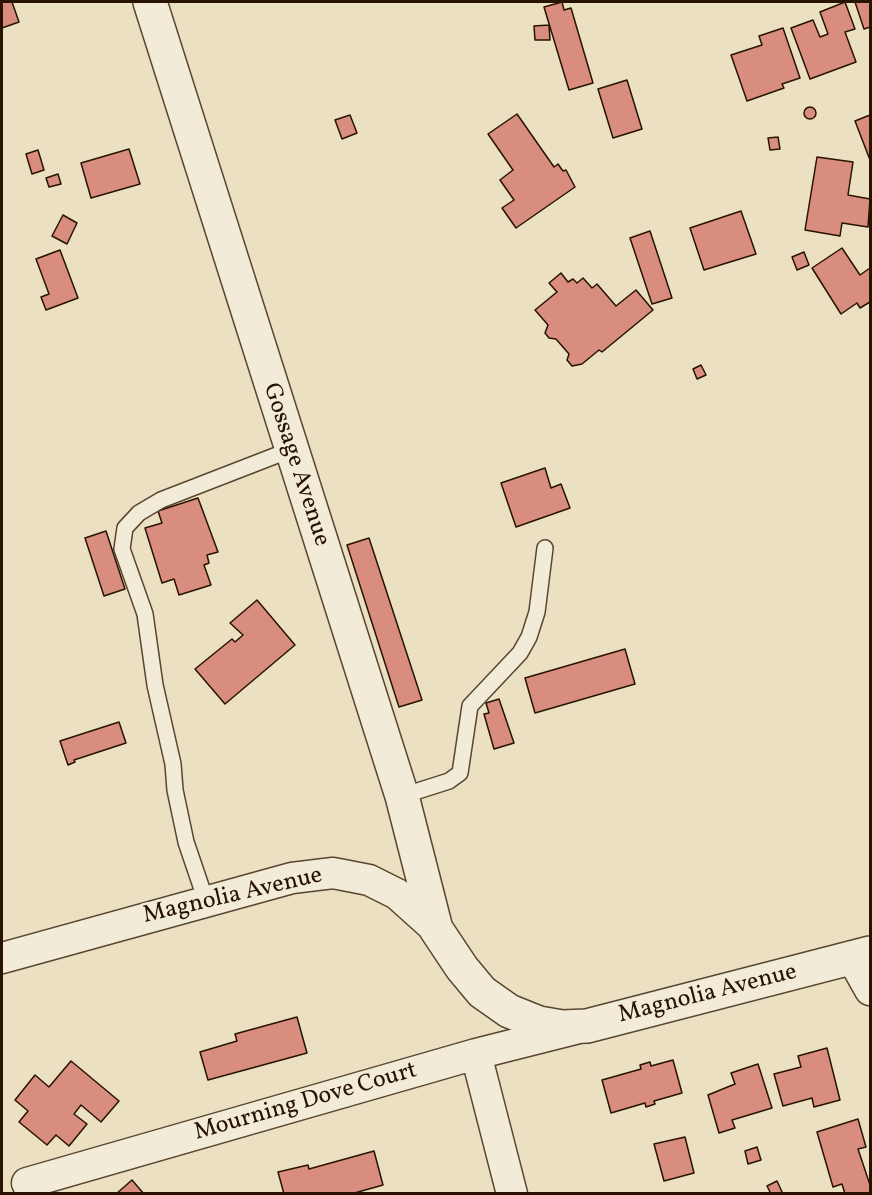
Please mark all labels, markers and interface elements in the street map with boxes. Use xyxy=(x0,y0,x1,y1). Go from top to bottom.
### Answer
street label: Gossage Avenue xyxy=(255,380,335,550)
street label: Magnolia Avenue xyxy=(141,862,325,932)
street label: Magnolia Avenue xyxy=(616,959,800,1031)
street label: Mourning Dove Court xyxy=(191,1057,421,1149)

